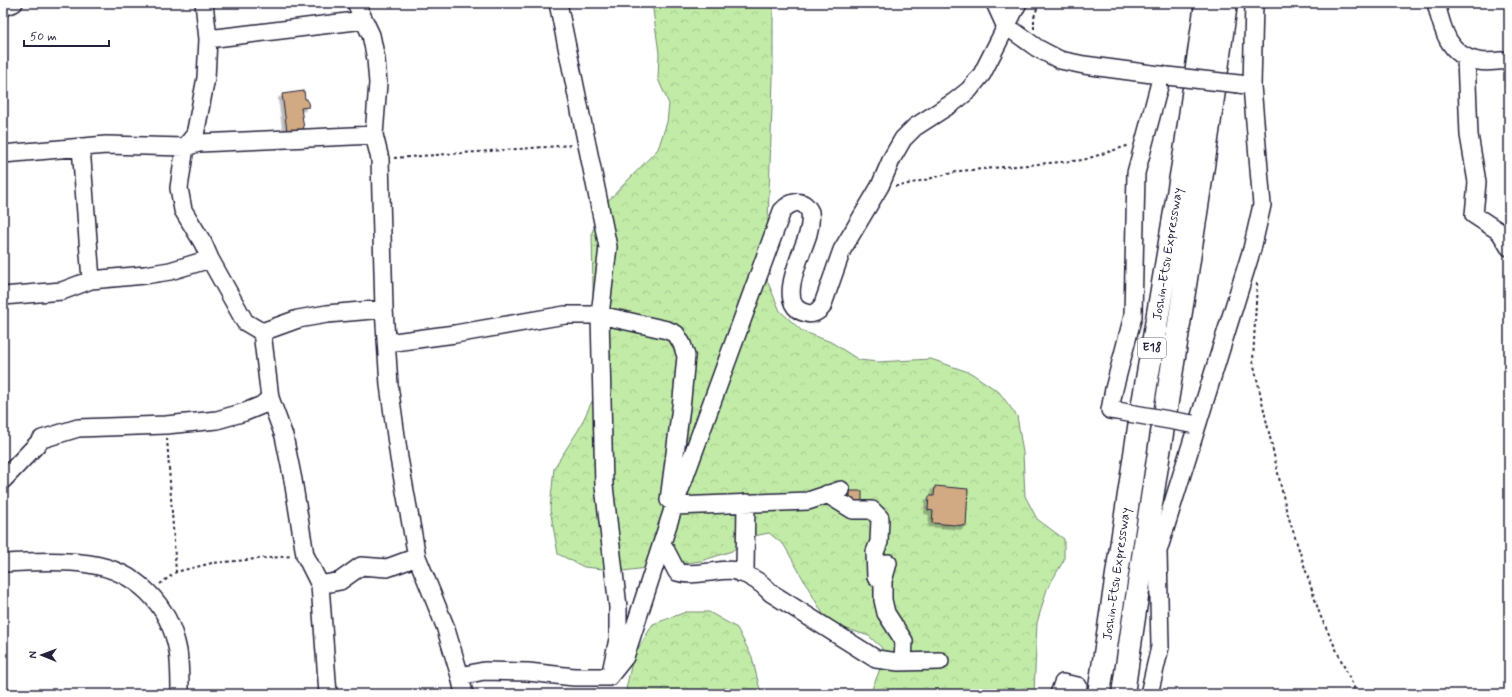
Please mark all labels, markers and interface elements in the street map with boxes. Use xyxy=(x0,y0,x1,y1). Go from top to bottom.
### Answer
scale bar xyxy=(24,22,109,48)
text: 50 m xyxy=(30,29,57,45)
street label: Joshin-Etsu Expressway xyxy=(1149,186,1187,322)
road number: E18 xyxy=(1138,338,1166,358)
street label: Joshin-Etsu Expressway xyxy=(1099,506,1135,642)
north arrow xyxy=(22,635,62,675)
text: N xyxy=(26,651,40,659)

